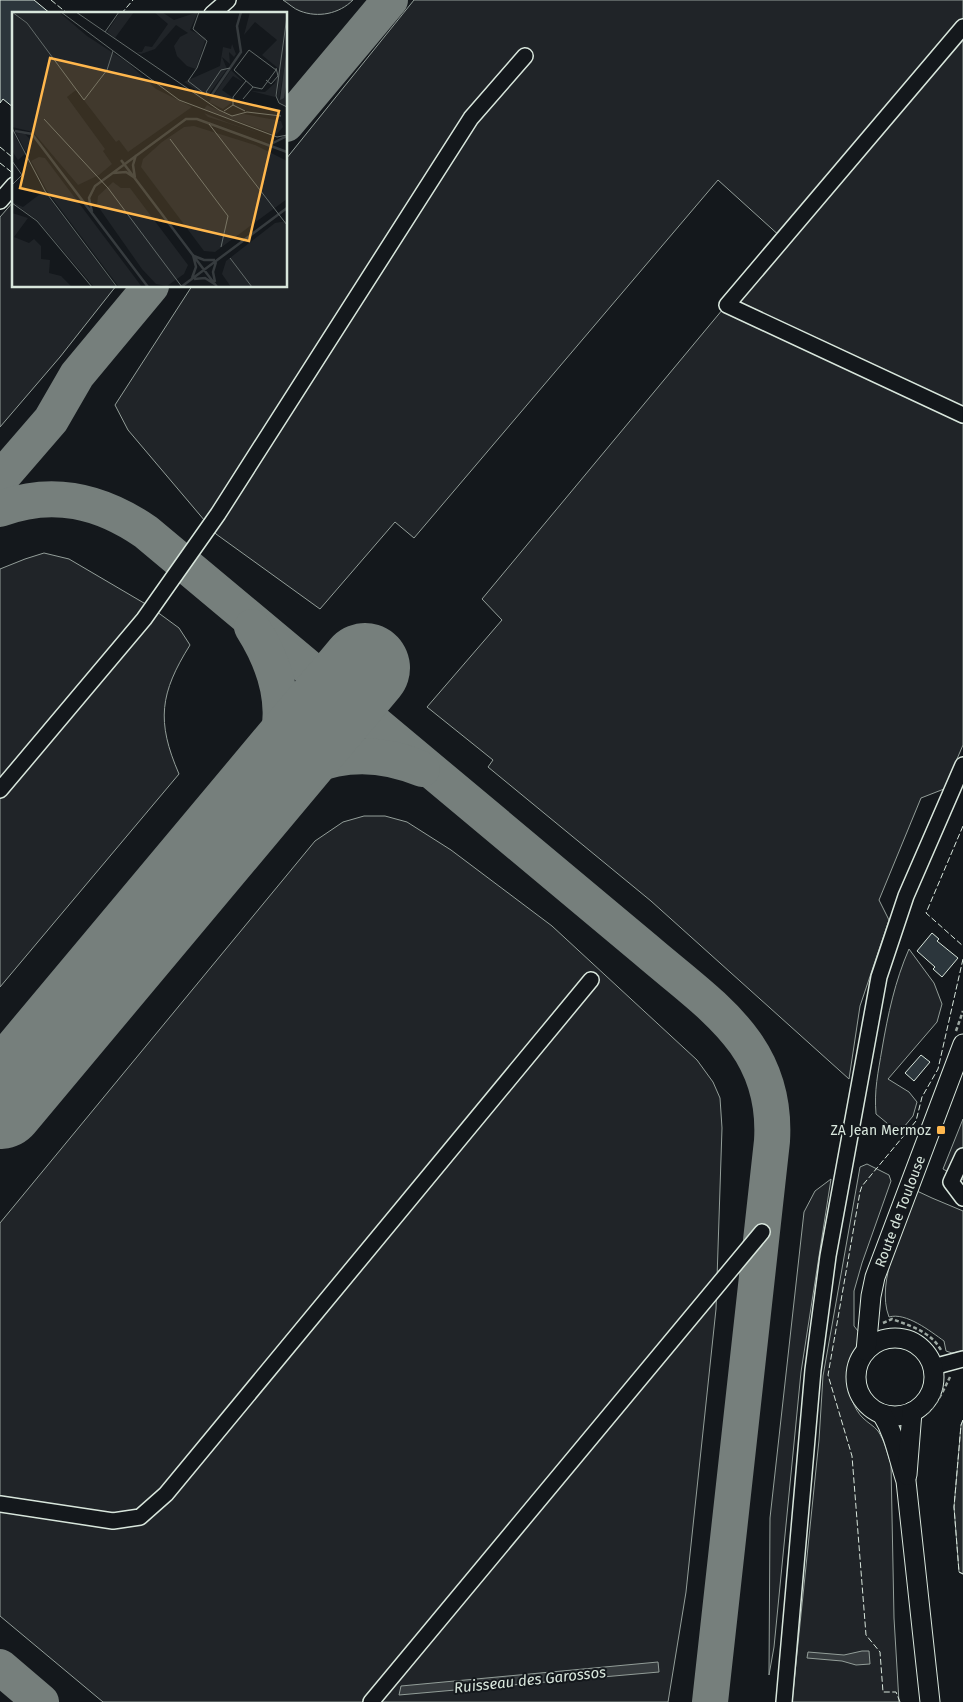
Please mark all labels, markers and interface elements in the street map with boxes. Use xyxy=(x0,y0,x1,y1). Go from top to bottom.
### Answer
inset map xyxy=(12,12,288,288)
place label: ZA Jean Mermoz xyxy=(831,1122,931,1139)
marker: ZA Jean Mermoz xyxy=(935,1124,947,1136)
street label: Route de Toulouse xyxy=(872,1153,929,1270)
water label: Ruisseau des Garossos xyxy=(453,1663,607,1697)

